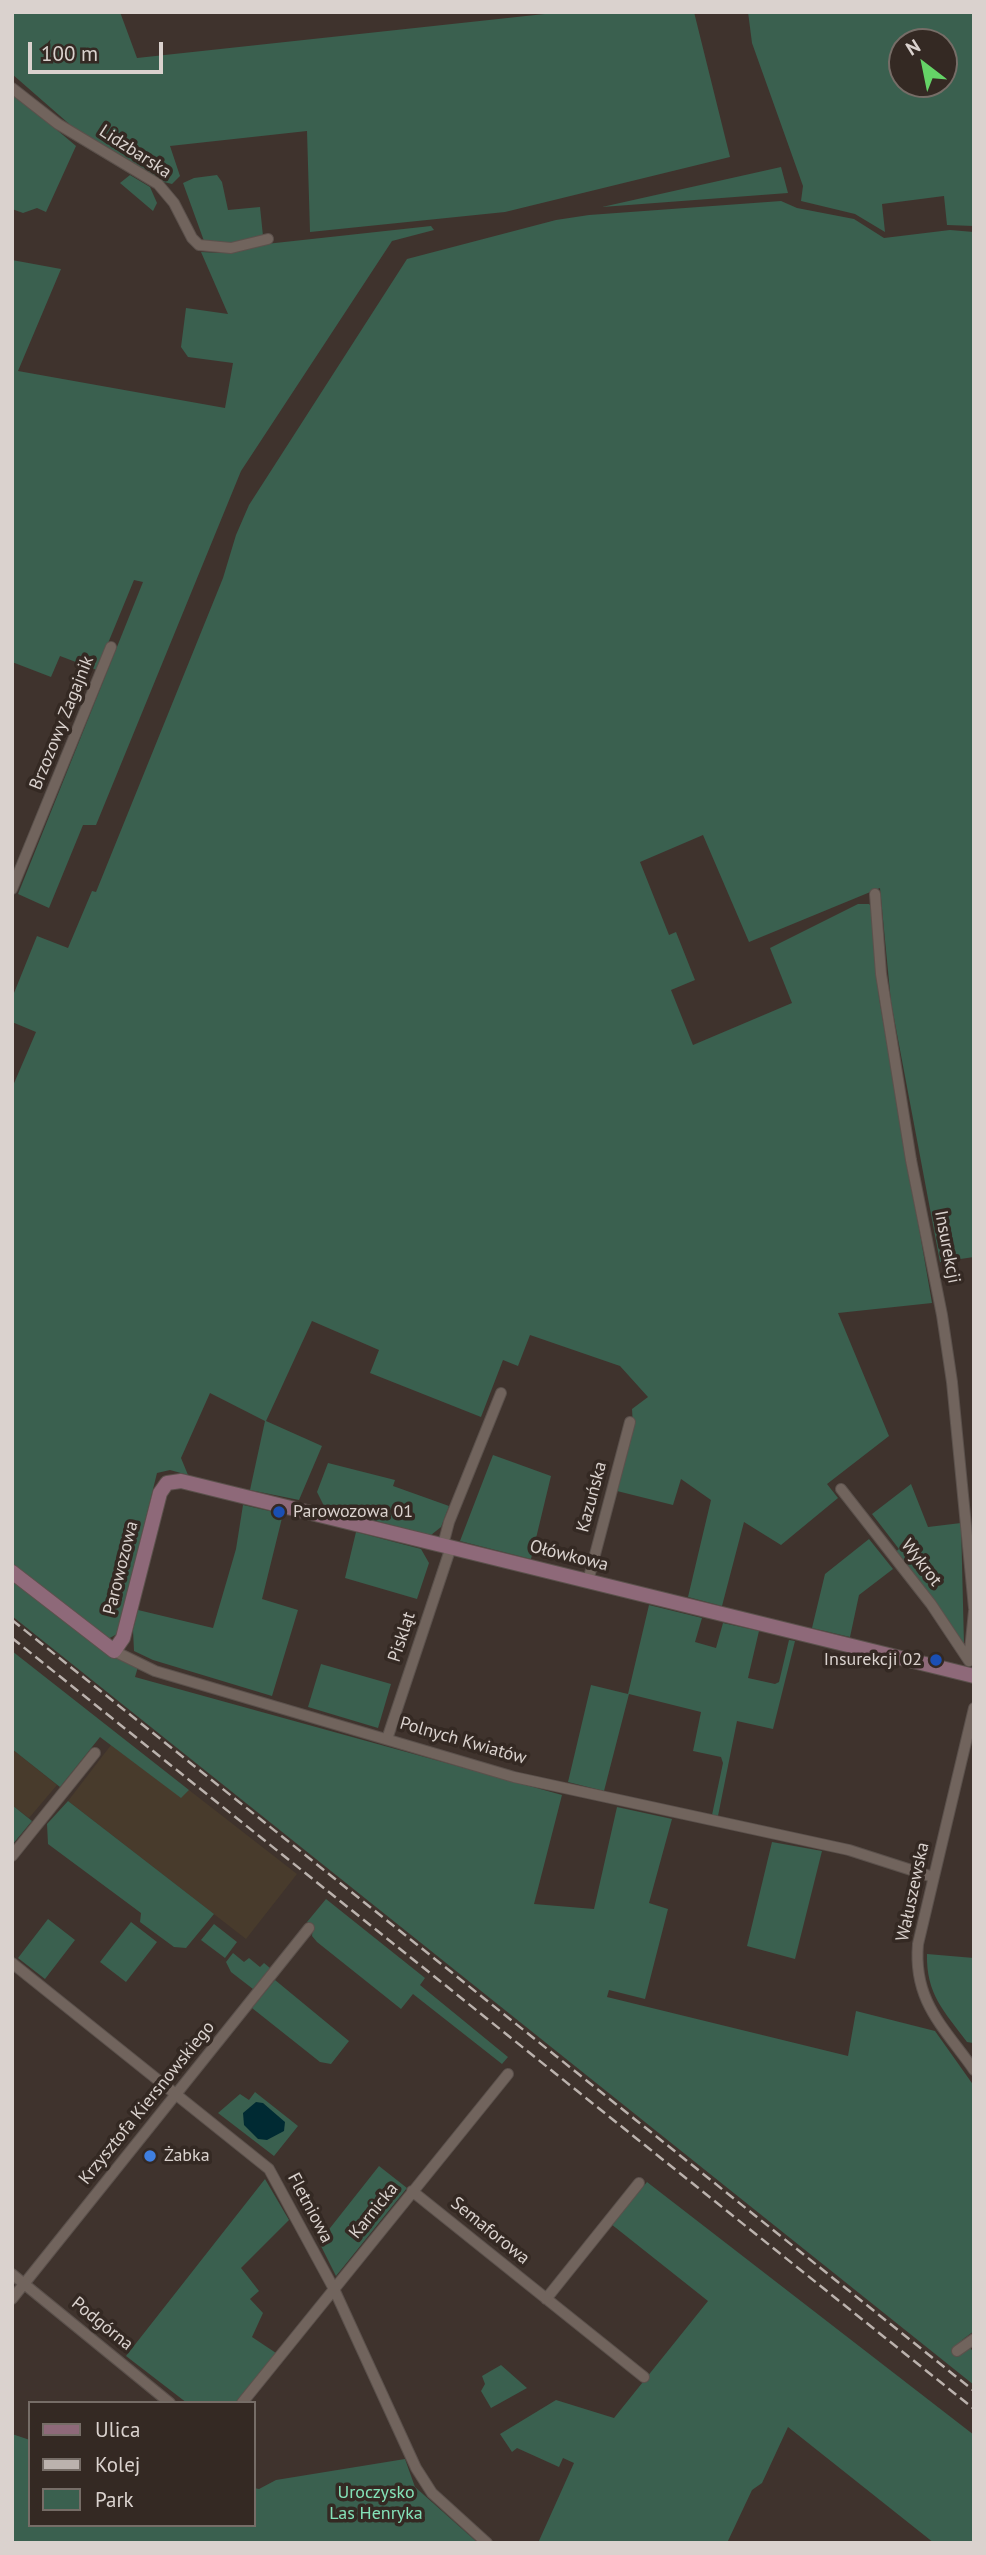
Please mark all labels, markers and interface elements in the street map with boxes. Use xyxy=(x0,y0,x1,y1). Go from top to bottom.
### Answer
scale bar xyxy=(32,28,166,72)
north arrow xyxy=(888,28,958,98)
text: N xyxy=(901,33,925,60)
text: 100 m xyxy=(41,40,98,67)
street label: Lidzbarska xyxy=(95,121,175,183)
street label: Brzozowy Zagajnik xyxy=(25,653,99,793)
street label: Insurekcji xyxy=(929,1209,965,1285)
street label: Kazuńska xyxy=(572,1459,612,1535)
place label: Parowozowa 01 xyxy=(293,1501,413,1523)
marker: Parowozowa 01 xyxy=(271,1504,287,1520)
street label: Parowozowa xyxy=(99,1519,143,1617)
street label: Wykrot xyxy=(896,1535,946,1591)
street label: Ołówkowa xyxy=(527,1536,611,1576)
street label: Piskląt xyxy=(384,1609,420,1665)
place label: Insurekcji 02 xyxy=(824,1649,922,1671)
marker: Insurekcji 02 xyxy=(928,1652,944,1668)
street label: Polnych Kwiatów xyxy=(397,1713,529,1769)
street label: Wałuszewska xyxy=(892,1841,934,1943)
street label: Krzysztofa Kiersnowskiego xyxy=(74,2017,220,2189)
place label: Żabka xyxy=(164,2145,210,2167)
marker: Żabka xyxy=(142,2148,158,2164)
street label: Fletniowa xyxy=(283,2169,337,2247)
street label: Karnicka xyxy=(345,2179,403,2243)
street label: Semaforowa xyxy=(446,2193,534,2269)
street label: Podgórna xyxy=(67,2293,137,2355)
legend xyxy=(28,2401,256,2527)
text: Ulica xyxy=(95,2416,140,2443)
text: Kolej xyxy=(95,2451,140,2478)
park label: Uroczysko Las Henryka xyxy=(329,2482,423,2524)
text: Park xyxy=(95,2486,134,2513)

